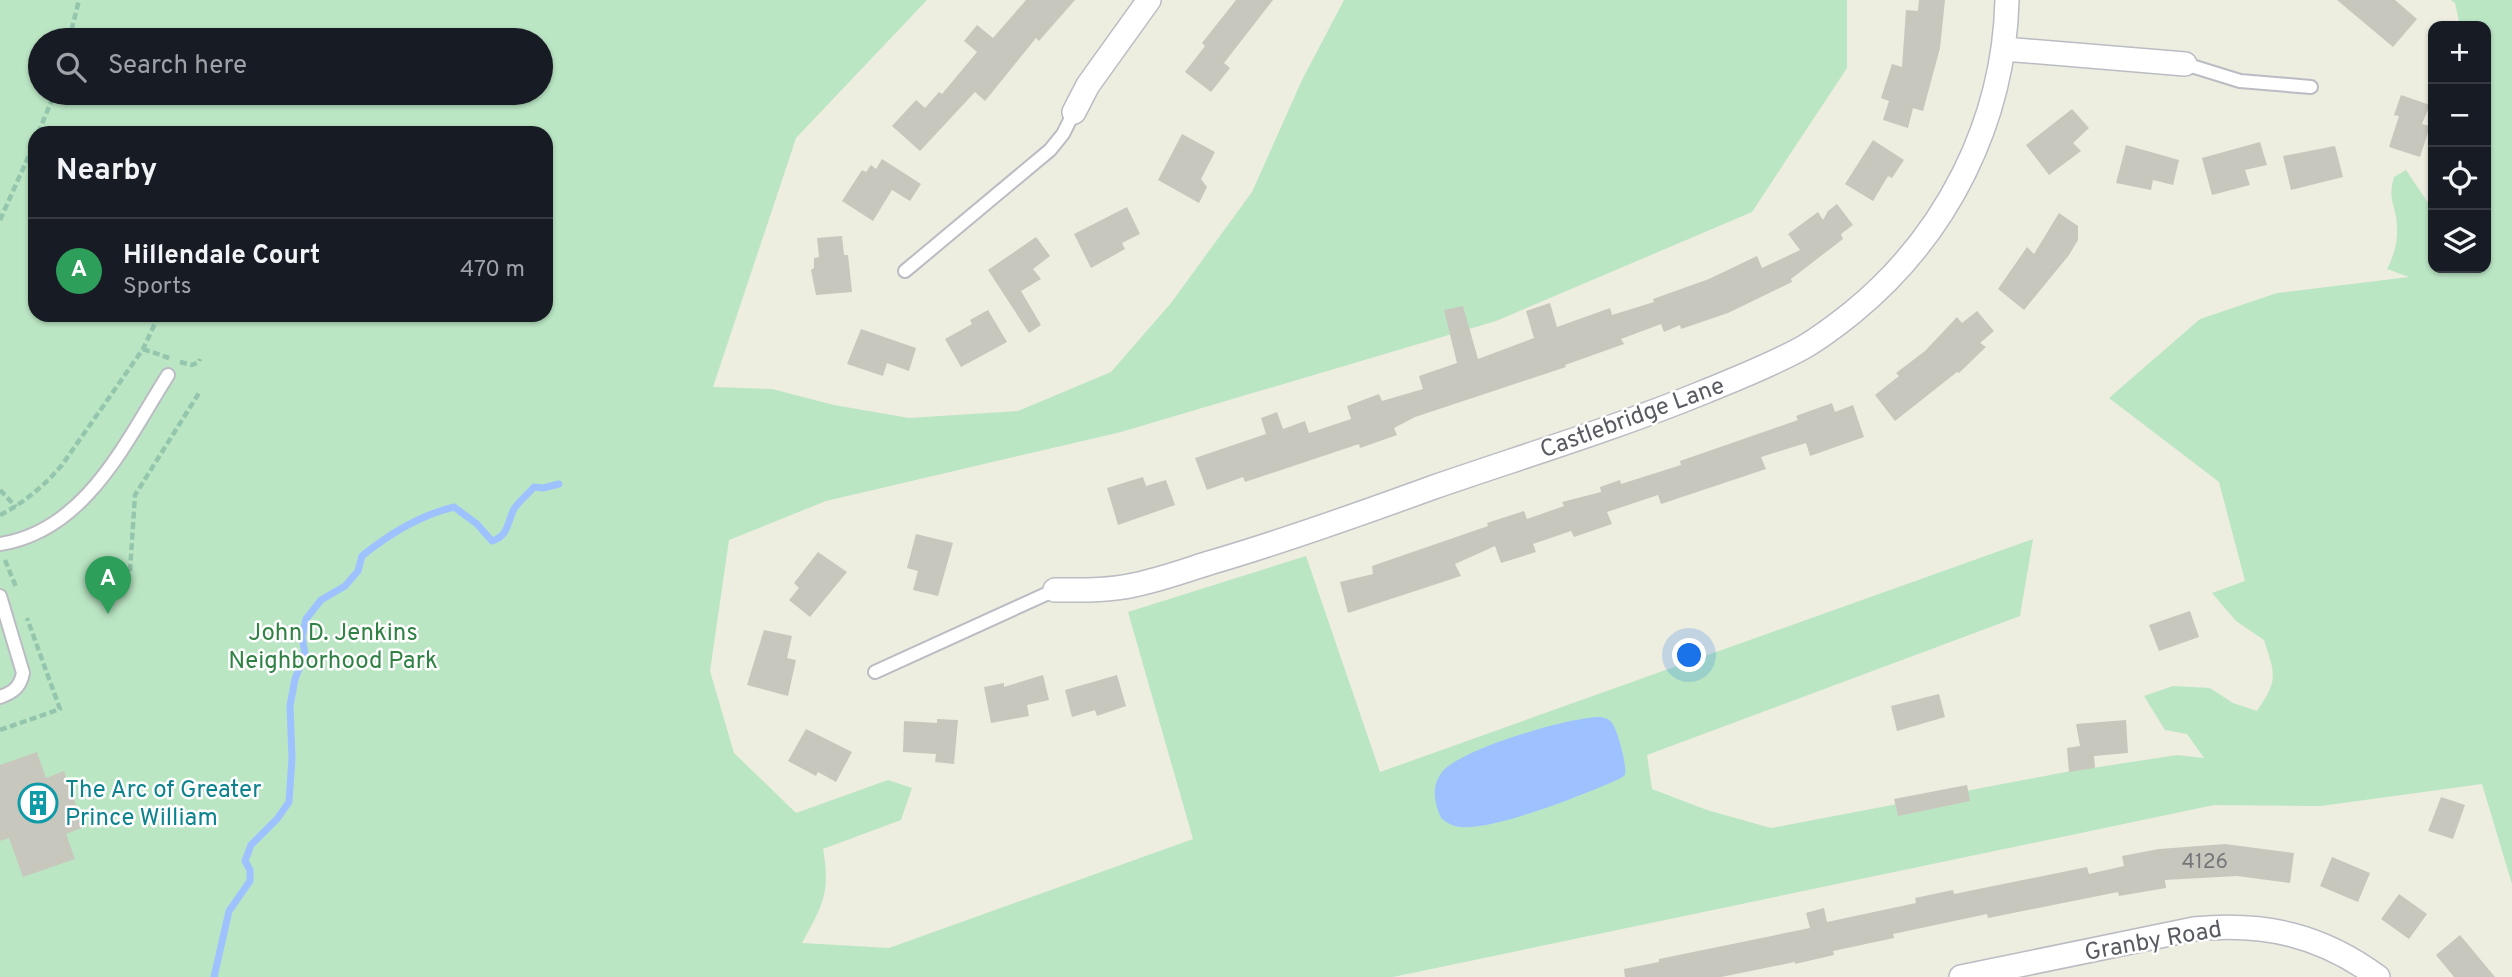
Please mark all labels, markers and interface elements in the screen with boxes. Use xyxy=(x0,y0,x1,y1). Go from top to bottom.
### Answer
map controls xyxy=(2428,21,2491,273)
button: + xyxy=(2428,21,2491,84)
search box xyxy=(28,28,553,105)
icon: search xyxy=(52,48,90,86)
text: Search here xyxy=(108,50,247,83)
button: − xyxy=(2428,84,2491,147)
button: locate xyxy=(2428,147,2491,210)
text: Nearby xyxy=(56,153,157,190)
button: layers xyxy=(2428,210,2491,273)
text: Hillendale Court xyxy=(123,240,320,273)
text: A xyxy=(71,256,87,285)
text: 470 m xyxy=(460,256,525,285)
text: Sports xyxy=(123,273,191,302)
street label: Castlebridge Lane xyxy=(1536,372,1729,466)
pin: A xyxy=(85,556,131,614)
park label: John D. Jenkins Neighborhood Park xyxy=(228,619,438,677)
your location xyxy=(1672,638,1706,672)
place label: The Arc of Greater Prince William xyxy=(65,776,262,834)
building icon: The Arc of Greater Prince William xyxy=(17,782,59,824)
house number: 4126 xyxy=(2182,849,2228,876)
street label: Granby Road xyxy=(2082,915,2224,969)

